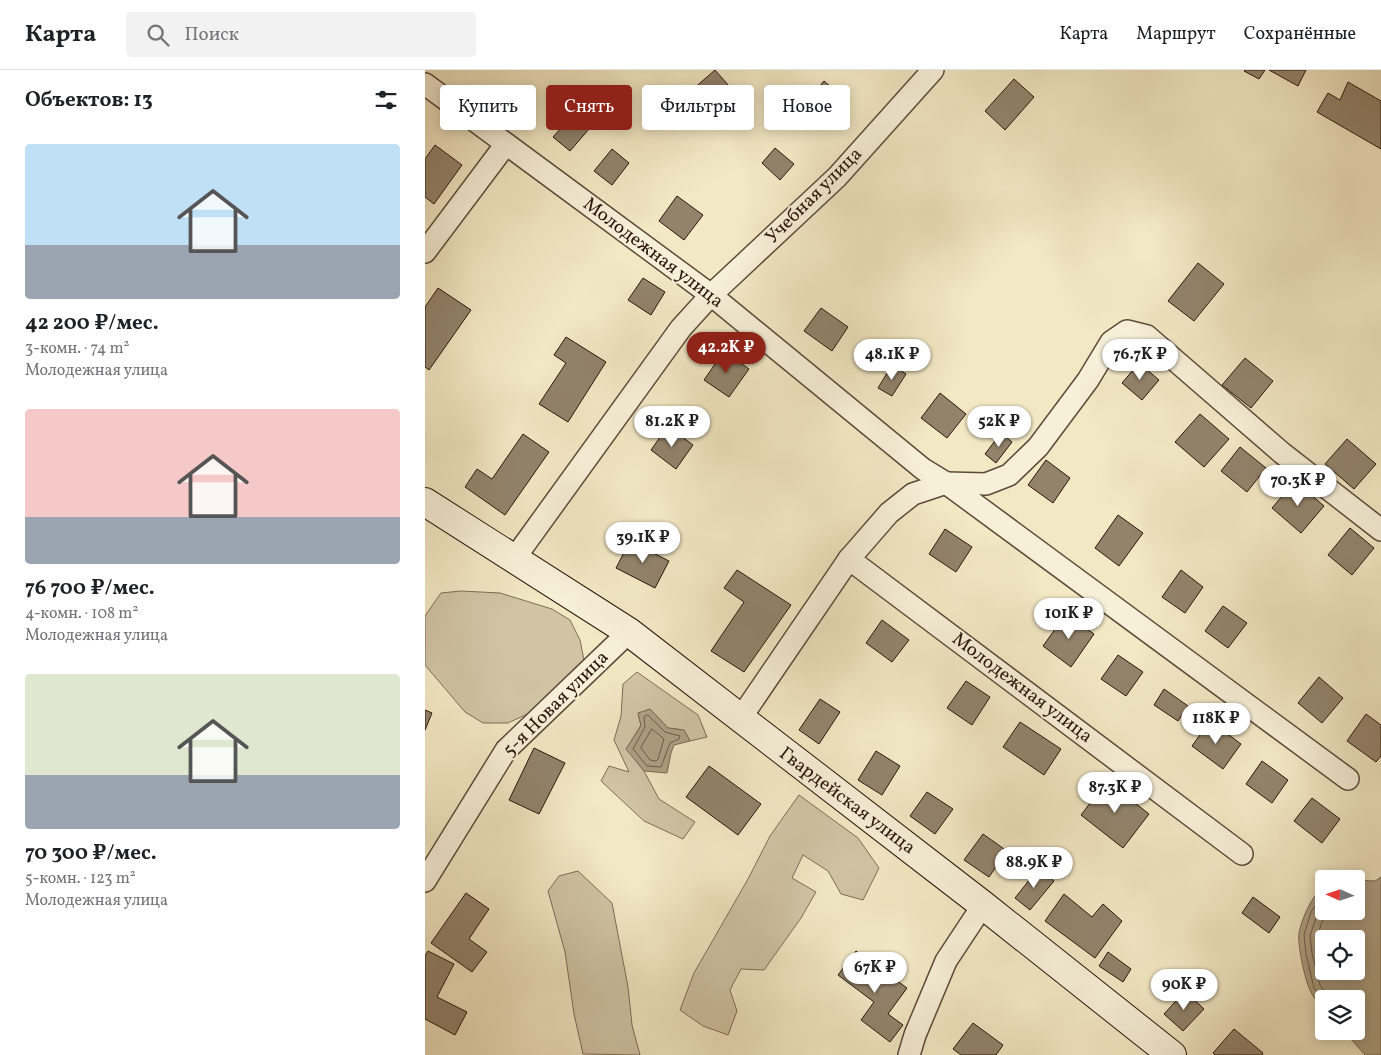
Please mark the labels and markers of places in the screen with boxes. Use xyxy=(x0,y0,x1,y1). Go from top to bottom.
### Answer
pin: 42.2K ₽ xyxy=(680,332,772,374)
pin: 48.1K ₽ xyxy=(846,338,938,381)
pin: 76.7K ₽ xyxy=(1094,338,1186,381)
pin: 81.2K ₽ xyxy=(626,406,718,448)
pin: 52K ₽ xyxy=(964,406,1034,448)
pin: 70.3K ₽ xyxy=(1252,464,1344,507)
pin: 39.1K ₽ xyxy=(597,522,689,564)
pin: 101K ₽ xyxy=(1028,598,1110,640)
pin: 118K ₽ xyxy=(1175,702,1257,745)
pin: 87.3K ₽ xyxy=(1069,772,1161,814)
pin: 88.9K ₽ xyxy=(988,846,1080,889)
pin: 67K ₽ xyxy=(840,952,910,994)
pin: 90K ₽ xyxy=(1149,968,1219,1011)

